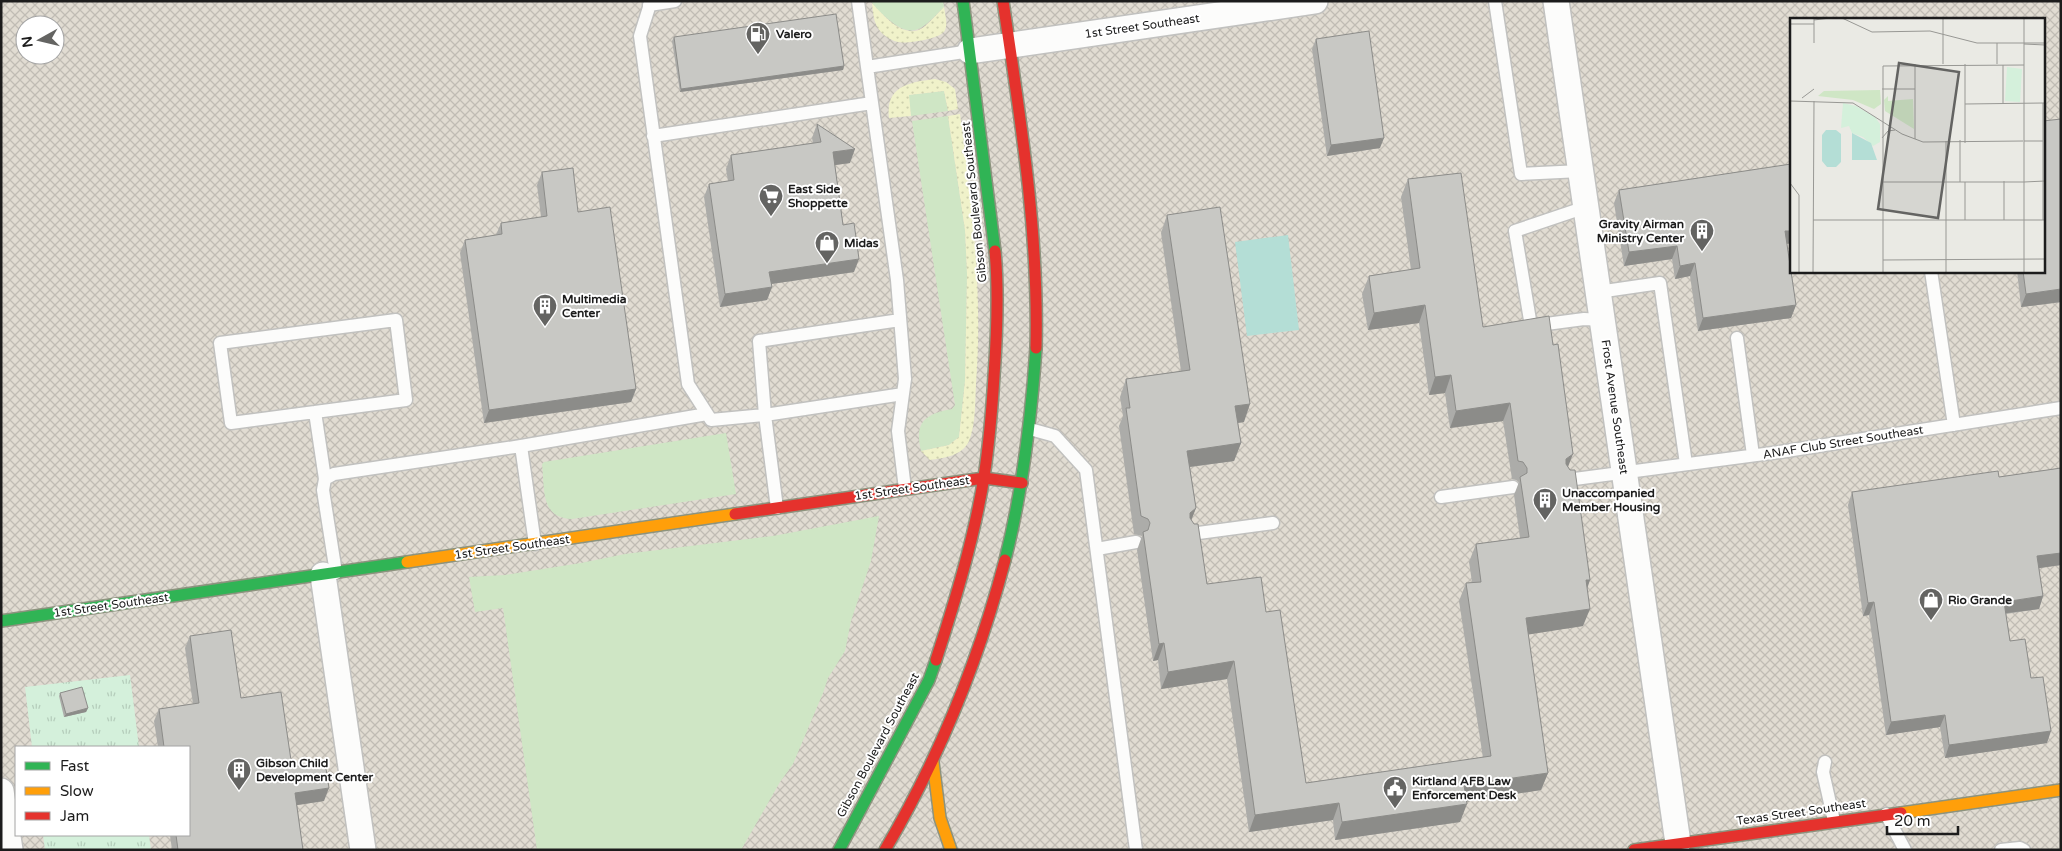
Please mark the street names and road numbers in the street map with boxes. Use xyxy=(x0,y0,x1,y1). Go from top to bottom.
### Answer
street label: 1st Street Southeast xyxy=(1084,11,1201,41)
street label: Gibson Boulevard Southeast xyxy=(959,121,989,283)
street label: Frost Avenue Southeast xyxy=(1599,339,1631,476)
street label: ANAF Club Street Southeast xyxy=(1762,422,1925,462)
street label: 1st Street Southeast xyxy=(854,473,971,503)
street label: 1st Street Southeast xyxy=(454,532,571,562)
street label: 1st Street Southeast xyxy=(53,590,170,620)
street label: Gibson Boulevard Southeast xyxy=(834,670,922,820)
street label: Texas Street Southeast xyxy=(1735,796,1867,828)

